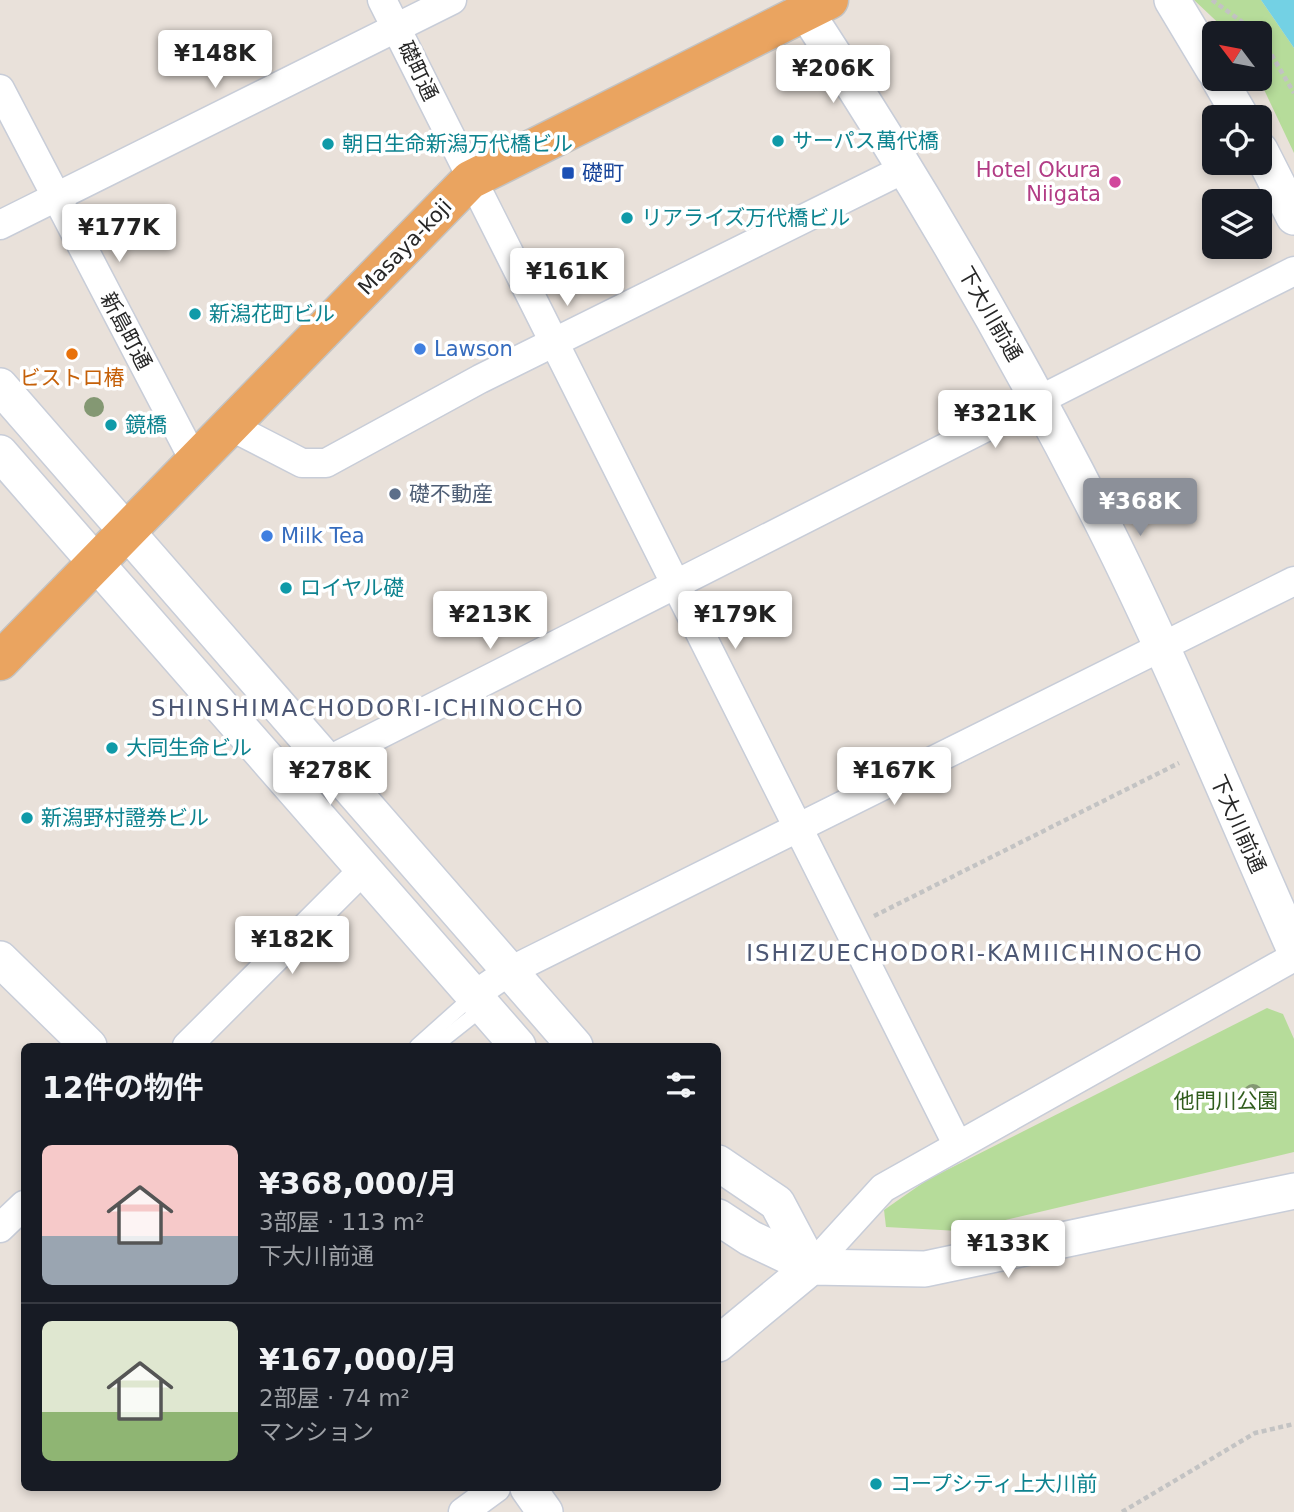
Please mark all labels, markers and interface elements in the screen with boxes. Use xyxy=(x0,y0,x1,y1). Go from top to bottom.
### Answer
north arrow xyxy=(1202,21,1272,91)
map controls xyxy=(1202,21,1272,259)
pin: ¥148K xyxy=(166,31,264,90)
street label: 礎町通 xyxy=(393,37,443,105)
text: ¥148K xyxy=(174,40,256,66)
pin: ¥206K xyxy=(784,46,882,105)
text: ¥206K xyxy=(792,55,874,81)
button: locate xyxy=(1202,105,1272,175)
place label: サーパス萬代橋 xyxy=(792,129,939,153)
place label: 朝日生命新潟万代橋ビル xyxy=(342,132,573,156)
marker: サーパス萬代橋 xyxy=(770,133,786,149)
marker: 朝日生命新潟万代橋ビル xyxy=(320,136,336,152)
place label: Hotel Okura Niigata xyxy=(976,158,1101,206)
place label: 礎町 xyxy=(582,161,624,185)
marker: 礎町 xyxy=(560,165,576,181)
marker: Hotel Okura Niigata xyxy=(1107,174,1123,190)
button: layers xyxy=(1202,189,1272,259)
street label: Masaya-koji xyxy=(353,194,457,300)
pin: ¥177K xyxy=(70,204,168,264)
place label: リアライズ万代橋ビル xyxy=(641,206,850,230)
marker: リアライズ万代橋ビル xyxy=(619,210,635,226)
text: ¥177K xyxy=(78,214,160,240)
pin: ¥161K xyxy=(518,248,616,308)
text: ¥161K xyxy=(526,258,608,284)
street label: 下大川前通 xyxy=(953,263,1027,365)
street label: 新島町通 xyxy=(96,288,156,374)
place label: 新潟花町ビル xyxy=(209,302,335,326)
marker: 新潟花町ビル xyxy=(187,306,203,322)
place label: Lawson xyxy=(434,337,513,361)
marker: Lawson xyxy=(412,341,428,357)
marker: ビストロ椿 xyxy=(64,346,80,362)
place label: ビストロ椿 xyxy=(20,366,125,390)
pin: ¥321K xyxy=(946,391,1044,450)
text: ¥321K xyxy=(954,400,1036,426)
place label: 鏡橋 xyxy=(125,413,167,437)
marker: 鏡橋 xyxy=(103,417,119,433)
pin: ¥368K xyxy=(1091,478,1189,538)
place label: 礎不動産 xyxy=(409,482,493,506)
marker: 礎不動産 xyxy=(387,486,403,502)
text: ¥368K xyxy=(1099,488,1181,514)
place label: Milk Tea xyxy=(281,524,365,548)
marker: Milk Tea xyxy=(259,528,275,544)
place label: ロイヤル礎 xyxy=(300,576,404,600)
marker: ロイヤル礎 xyxy=(278,580,294,596)
pin: ¥213K xyxy=(441,592,539,651)
pin: ¥179K xyxy=(686,592,784,651)
text: ¥213K xyxy=(449,601,531,627)
text: ¥179K xyxy=(694,601,776,627)
district label: SHINSHIMACHODORI-ICHINOCHO xyxy=(151,695,585,721)
place label: 大同生命ビル xyxy=(126,736,252,760)
marker: 大同生命ビル xyxy=(104,740,120,756)
pin: ¥278K xyxy=(281,748,379,807)
pin: ¥167K xyxy=(845,748,943,807)
text: ¥278K xyxy=(289,757,371,783)
text: ¥167K xyxy=(853,757,935,783)
street label: 下大川前通 xyxy=(1206,771,1270,877)
place label: 新潟野村證券ビル xyxy=(41,806,209,830)
marker: 新潟野村證券ビル xyxy=(19,810,35,826)
pin: ¥182K xyxy=(243,916,341,976)
text: ¥182K xyxy=(251,926,333,952)
district label: ISHIZUECHODORI-KAMIICHINOCHO xyxy=(746,940,1204,966)
icon: filters xyxy=(662,1066,700,1104)
text: 12件の物件 xyxy=(42,1070,204,1105)
park label: 他門川公園 xyxy=(1174,1089,1279,1113)
text: ¥368,000/月 xyxy=(259,1166,457,1201)
icon: home xyxy=(98,1173,182,1257)
text: 3部屋 · 113 m² xyxy=(259,1209,424,1235)
pin: ¥133K xyxy=(959,1220,1057,1280)
text: ¥133K xyxy=(967,1230,1049,1256)
text: 下大川前通 xyxy=(259,1243,374,1269)
text: ¥167,000/月 xyxy=(259,1342,457,1377)
icon: home xyxy=(98,1349,182,1433)
text: 2部屋 · 74 m² xyxy=(259,1385,410,1411)
text: マンション xyxy=(259,1419,374,1445)
place label: コープシティ上大川前 xyxy=(890,1472,1097,1496)
marker: コープシティ上大川前 xyxy=(868,1476,884,1492)

